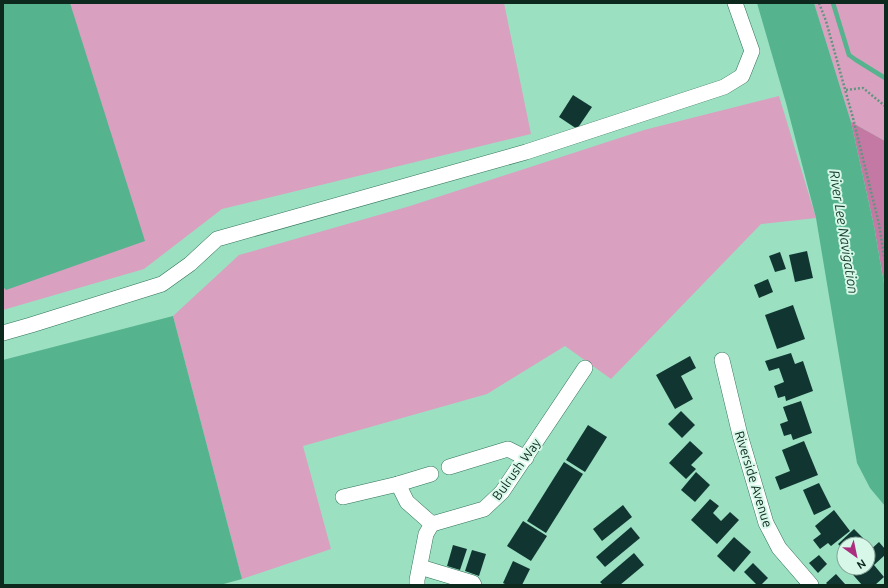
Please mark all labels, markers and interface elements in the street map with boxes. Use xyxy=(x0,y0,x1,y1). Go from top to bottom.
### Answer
water label: River Lee Navigation xyxy=(826,169,862,295)
street label: Riverside Avenue xyxy=(733,429,775,529)
street label: Bulrush Way xyxy=(489,436,543,502)
north arrow xyxy=(836,536,876,576)
text: N xyxy=(855,557,868,572)

